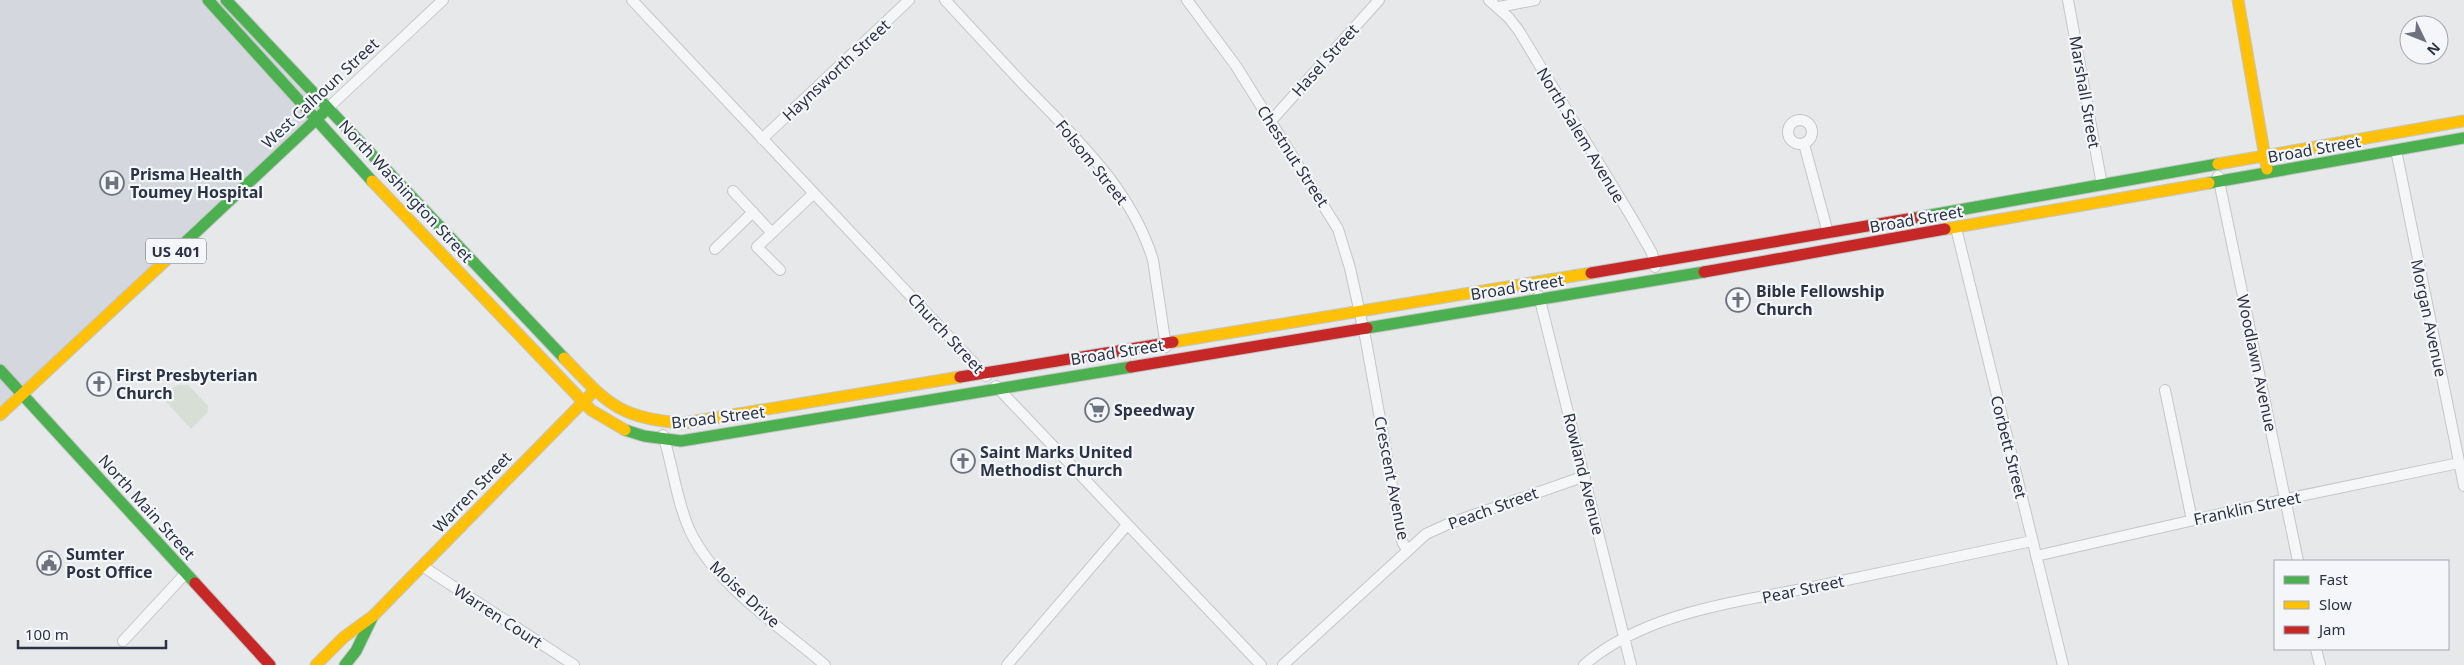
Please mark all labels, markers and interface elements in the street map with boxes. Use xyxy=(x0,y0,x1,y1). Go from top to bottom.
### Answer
street label: Haynsworth Street xyxy=(777,14,895,126)
north arrow xyxy=(2399,15,2449,65)
street label: Hasel Street xyxy=(1287,19,1364,101)
street label: West Calhoun Street xyxy=(257,33,383,153)
street label: Marshall Street xyxy=(2064,34,2106,150)
text: N xyxy=(2423,39,2445,60)
street label: North Salem Avenue xyxy=(1532,63,1630,207)
street label: Chestnut Street xyxy=(1252,101,1334,211)
street label: North Washington Street xyxy=(334,115,478,267)
street label: Folsom Street xyxy=(1051,115,1133,209)
street label: Broad Street xyxy=(2266,130,2362,168)
place label: Prisma Health Toumey Hospital xyxy=(130,163,263,203)
hospital icon: Prisma Health Toumey Hospital xyxy=(99,170,125,196)
street label: Broad Street xyxy=(1868,200,1964,238)
road number: US 401 xyxy=(146,238,206,264)
street label: Morgan Avenue xyxy=(2406,257,2452,379)
street label: Broad Street xyxy=(1469,269,1565,305)
place label: Bible Fellowship Church xyxy=(1756,280,1885,320)
church icon: Bible Fellowship Church xyxy=(1725,287,1751,313)
street label: Church Street xyxy=(903,288,989,378)
street label: Woodlawn Avenue xyxy=(2232,292,2282,434)
street label: Broad Street xyxy=(1069,334,1165,370)
place label: First Presbyterian Church xyxy=(116,364,258,404)
church icon: First Presbyterian Church xyxy=(86,371,112,397)
street label: Corbett Street xyxy=(1986,393,2033,501)
supermarket icon: Speedway xyxy=(1084,397,1110,423)
place label: Speedway xyxy=(1114,399,1195,421)
street label: Broad Street xyxy=(670,400,766,434)
street label: Rowland Avenue xyxy=(1558,411,1610,537)
street label: Crescent Avenue xyxy=(1369,414,1415,542)
place label: Saint Marks United Methodist Church xyxy=(980,441,1133,481)
street label: Warren Street xyxy=(428,447,516,537)
church icon: Saint Marks United Methodist Church xyxy=(950,448,976,474)
street label: North Main Street xyxy=(94,450,200,565)
street label: Peach Street xyxy=(1445,482,1541,534)
street label: Franklin Street xyxy=(2191,486,2303,530)
place label: Sumter Post Office xyxy=(66,543,153,583)
public building icon: Sumter Post Office xyxy=(36,550,62,576)
street label: Moise Drive xyxy=(705,556,785,632)
legend xyxy=(2274,560,2449,650)
text: Fast xyxy=(2319,569,2348,589)
street label: Pear Street xyxy=(1760,570,1846,608)
street label: Warren Court xyxy=(449,579,547,653)
text: Slow xyxy=(2319,594,2352,614)
scale bar xyxy=(18,618,165,650)
text: Jam xyxy=(2317,619,2346,639)
text: 100 m xyxy=(25,624,69,644)

